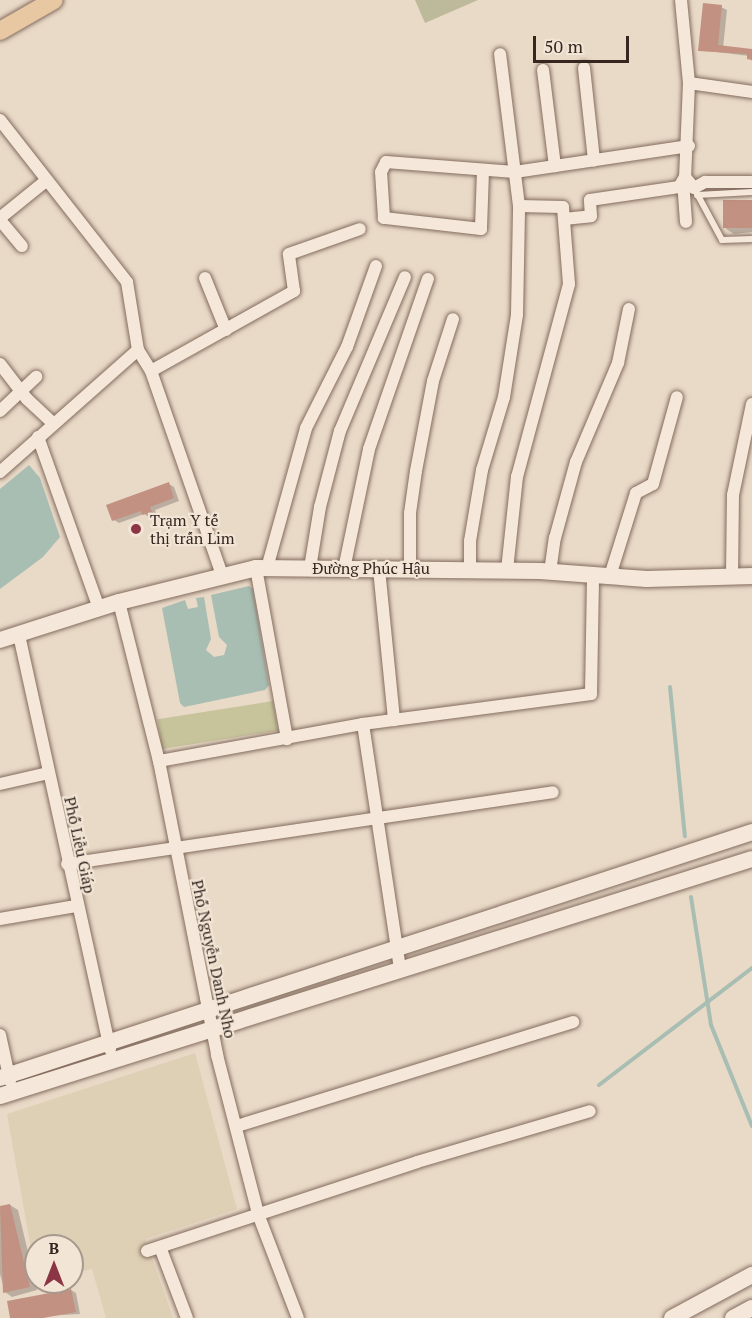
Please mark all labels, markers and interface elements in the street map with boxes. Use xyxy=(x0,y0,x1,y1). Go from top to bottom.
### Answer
scale bar xyxy=(536,24,632,62)
text: 50 m xyxy=(544,34,583,58)
place label: Trạm Y tế thị trấn Lim xyxy=(150,510,235,548)
marker: Trạm Y tế thị trấn Lim xyxy=(127,520,145,538)
street label: Đường Phúc Hậu xyxy=(312,558,430,578)
street label: Phố Liễu Giáp xyxy=(60,795,100,895)
street label: Phố Nguyễn Danh Nho xyxy=(188,878,240,1040)
north arrow xyxy=(24,1234,84,1294)
text: B xyxy=(49,1237,59,1259)

